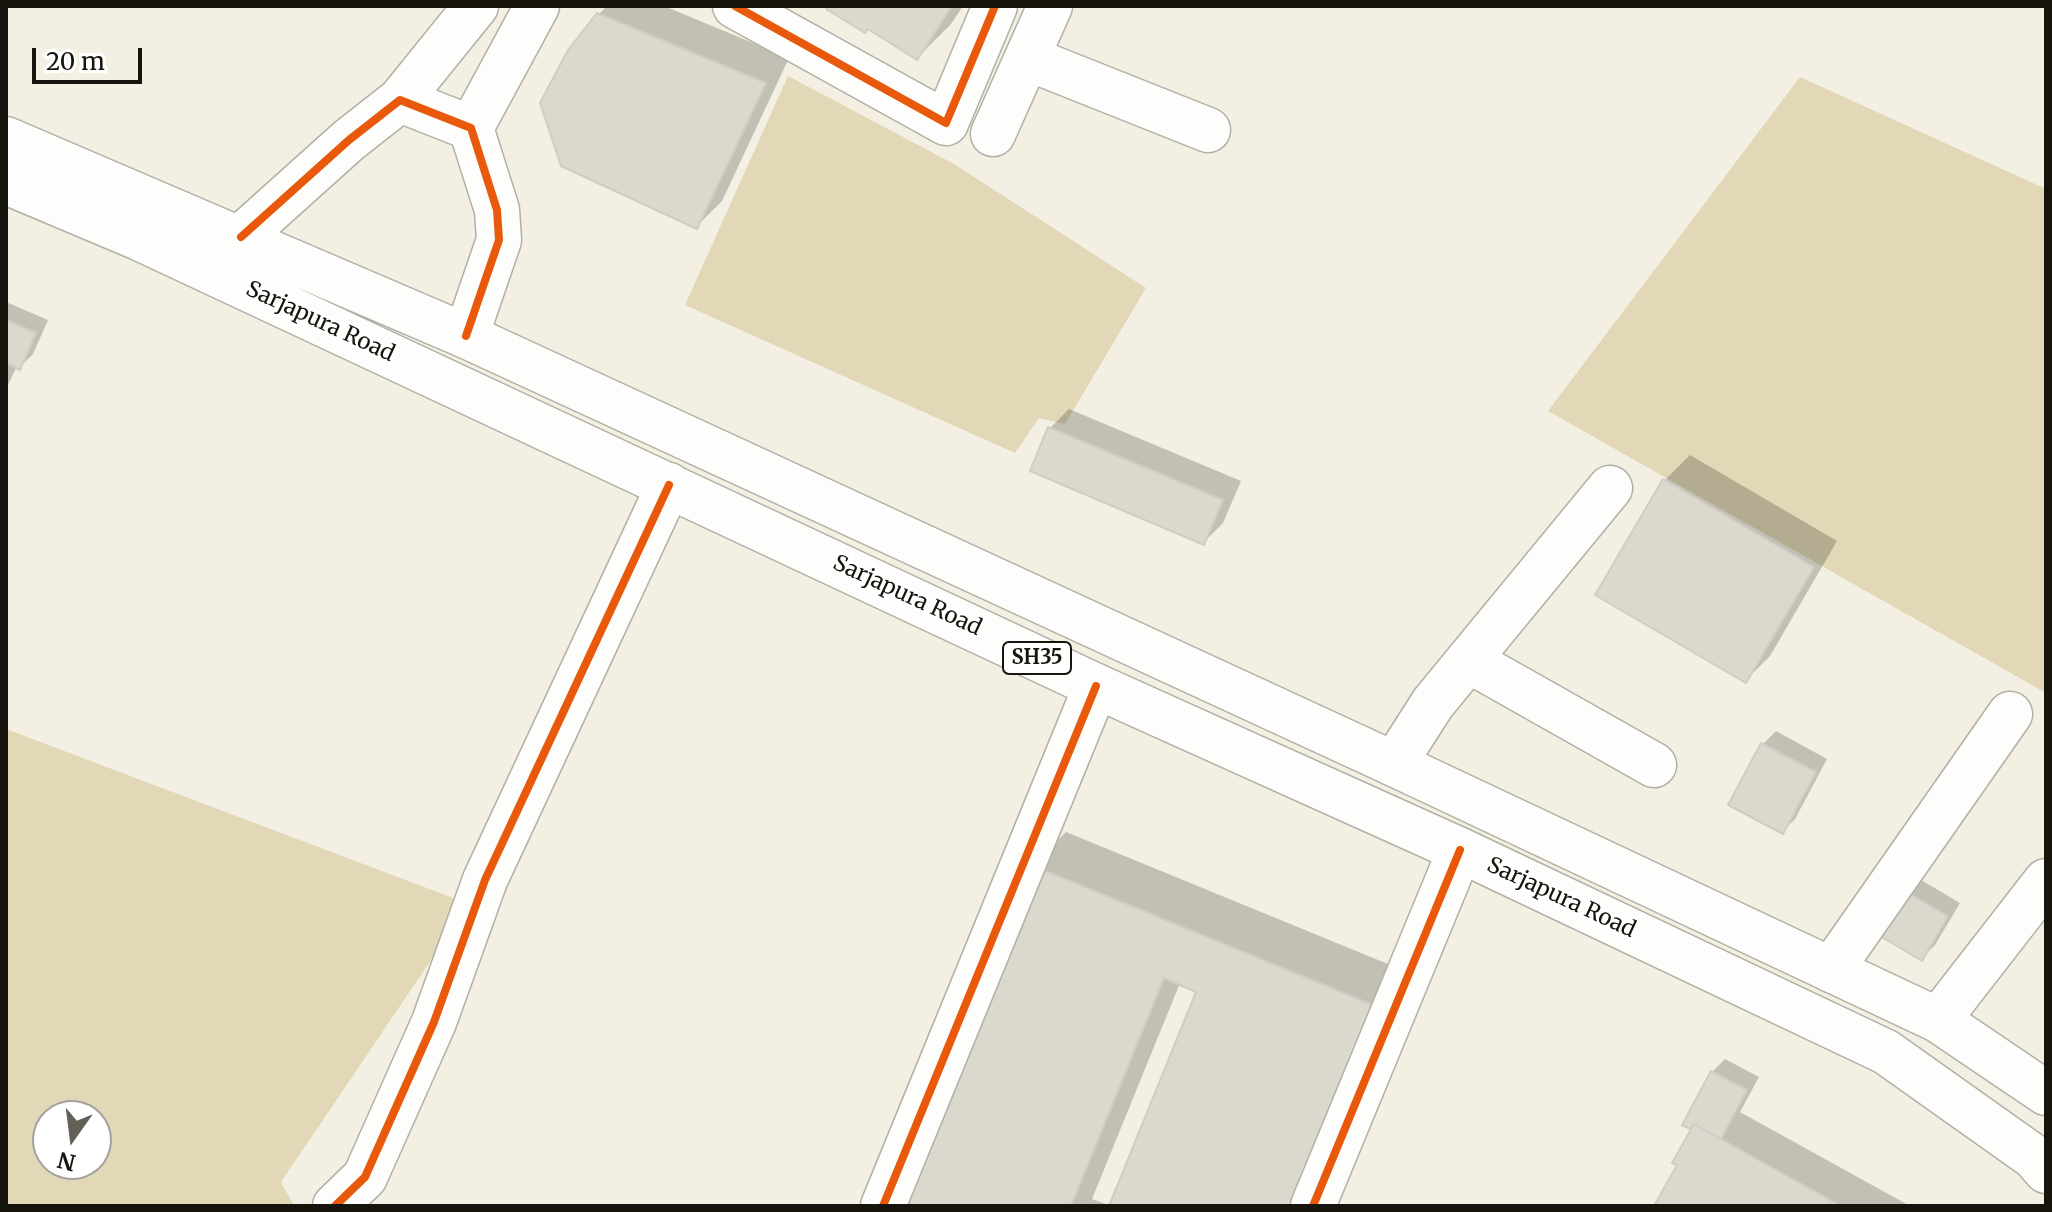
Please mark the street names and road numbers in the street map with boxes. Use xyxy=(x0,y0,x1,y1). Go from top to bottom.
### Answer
street label: Sarjapura Road xyxy=(242,276,398,368)
street label: Sarjapura Road xyxy=(829,550,985,642)
road number: SH35 xyxy=(1003,642,1071,674)
street label: Sarjapura Road xyxy=(1483,852,1639,944)

